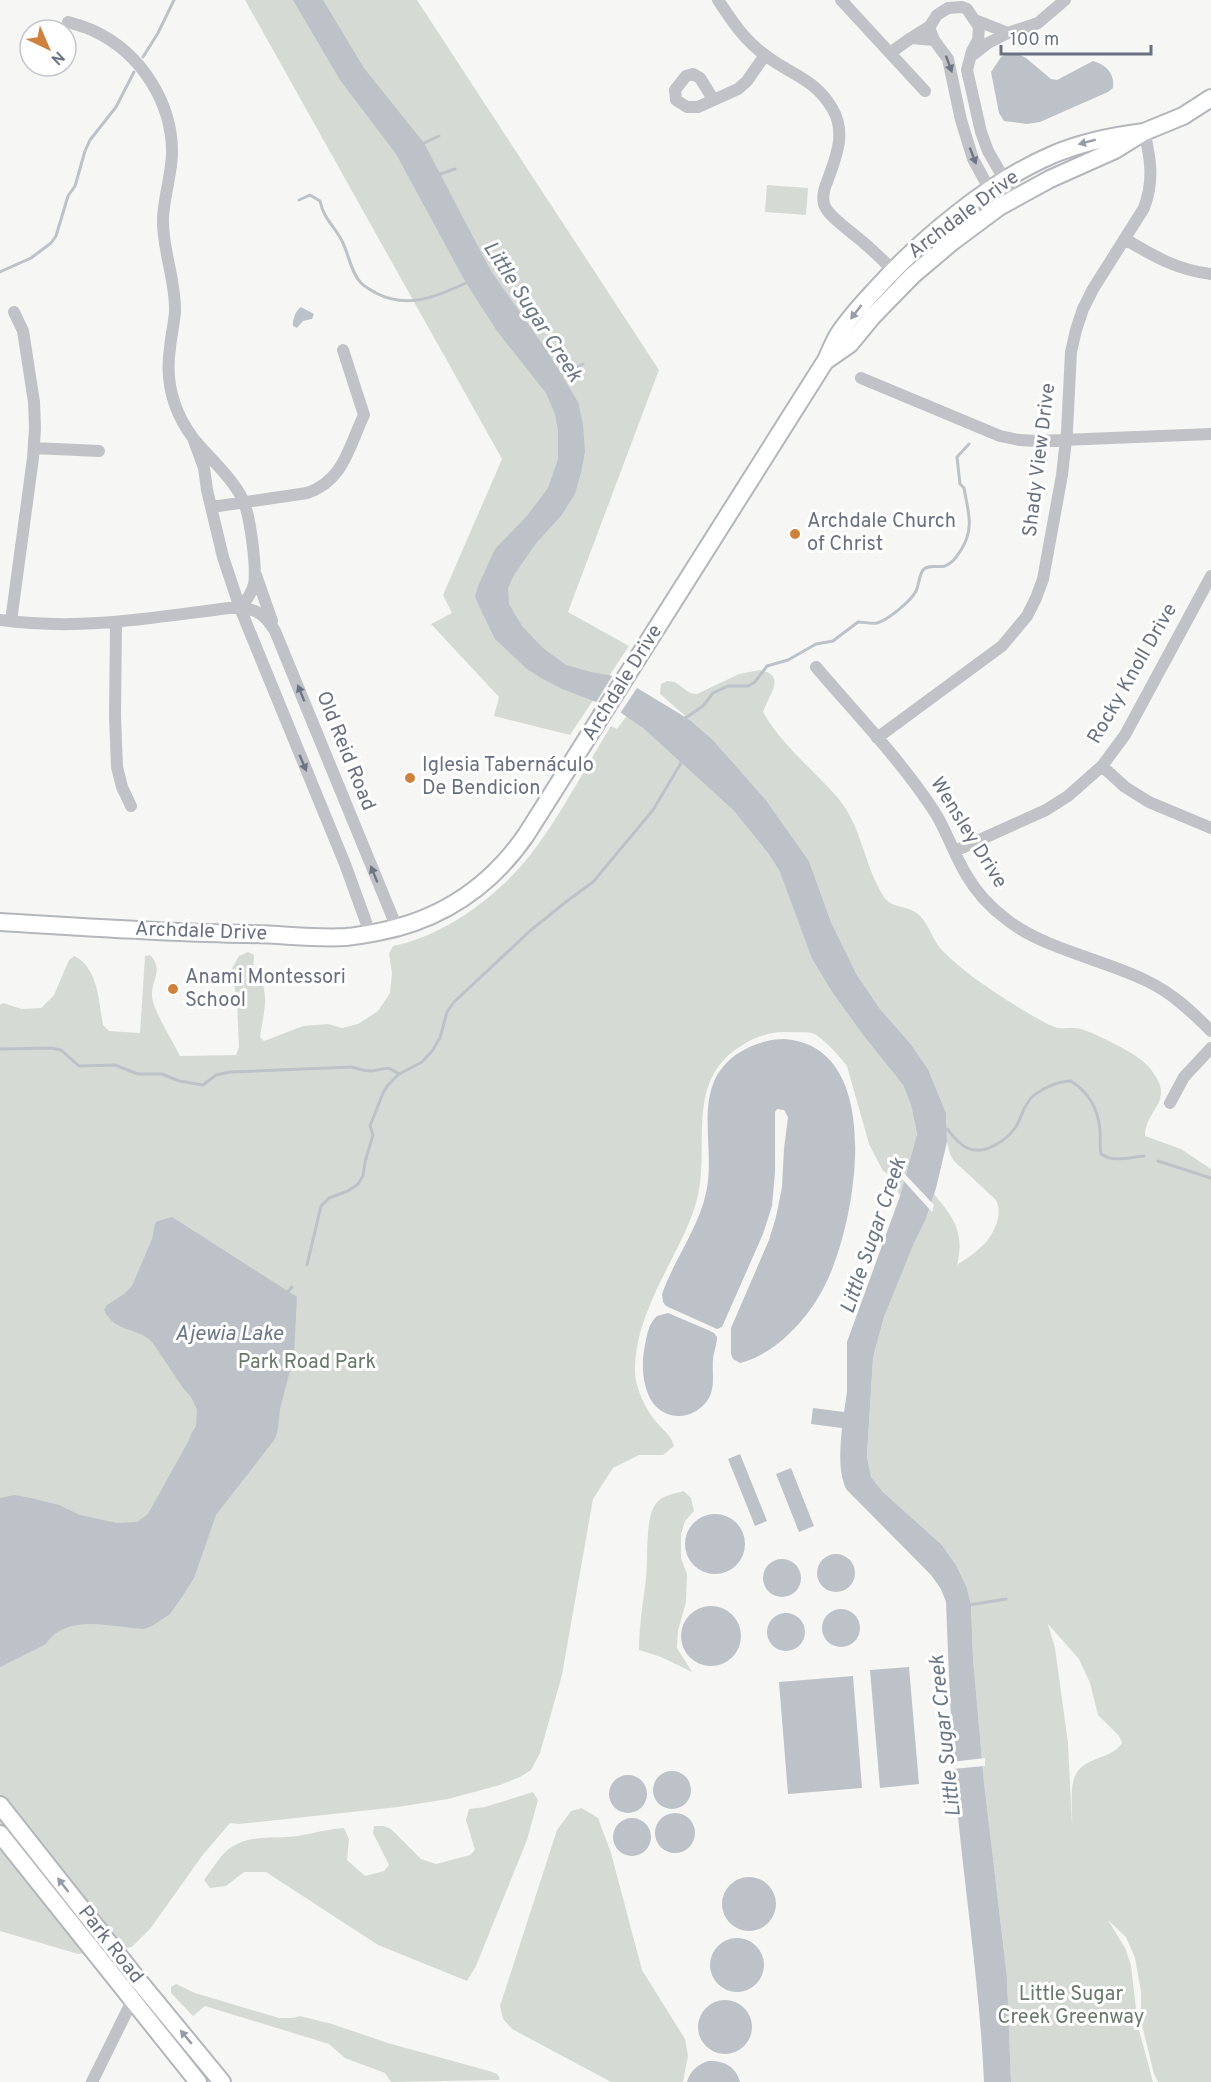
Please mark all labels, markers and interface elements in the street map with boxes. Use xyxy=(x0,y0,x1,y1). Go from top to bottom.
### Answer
north arrow xyxy=(18,18,78,78)
scale bar xyxy=(1001,18,1151,56)
text: 100 m xyxy=(1010,29,1059,52)
text: N xyxy=(46,46,68,69)
one-way arrow xyxy=(944,55,954,73)
one-way arrow xyxy=(1078,138,1096,148)
one-way arrow xyxy=(968,148,978,166)
street label: Archdale Drive xyxy=(903,165,1025,265)
water label: Little Sugar Creek xyxy=(476,236,588,388)
one-way arrow xyxy=(850,305,862,320)
street label: Shady View Drive xyxy=(1018,382,1062,538)
place label: Archdale Church of Christ xyxy=(807,509,956,558)
marker: Archdale Church of Christ xyxy=(788,527,802,541)
street label: Rocky Knoll Drive xyxy=(1082,599,1184,749)
street label: Archdale Drive xyxy=(577,620,669,746)
one-way arrow xyxy=(296,684,305,702)
street label: Old Reid Road xyxy=(309,687,381,815)
place label: Iglesia Tabernáculo De Bendicion xyxy=(422,753,594,802)
one-way arrow xyxy=(298,754,308,772)
marker: Iglesia Tabernáculo De Bendicion xyxy=(403,771,417,785)
street label: Wensley Drive xyxy=(924,773,1012,893)
one-way arrow xyxy=(369,864,379,882)
street label: Archdale Drive xyxy=(134,917,268,947)
place label: Anami Montessori School xyxy=(185,965,346,1014)
marker: Anami Montessori School xyxy=(166,982,180,996)
water label: Little Sugar Creek xyxy=(835,1154,913,1317)
water label: Ajewia Lake xyxy=(175,1321,284,1348)
park label: Park Road Park xyxy=(238,1350,376,1376)
water label: Little Sugar Creek xyxy=(924,1653,968,1818)
one-way arrow xyxy=(57,1878,69,1893)
street label: Park Road xyxy=(71,1901,149,1989)
park label: Little Sugar Creek Greenway xyxy=(998,1982,1144,2031)
one-way arrow xyxy=(180,2029,192,2044)

